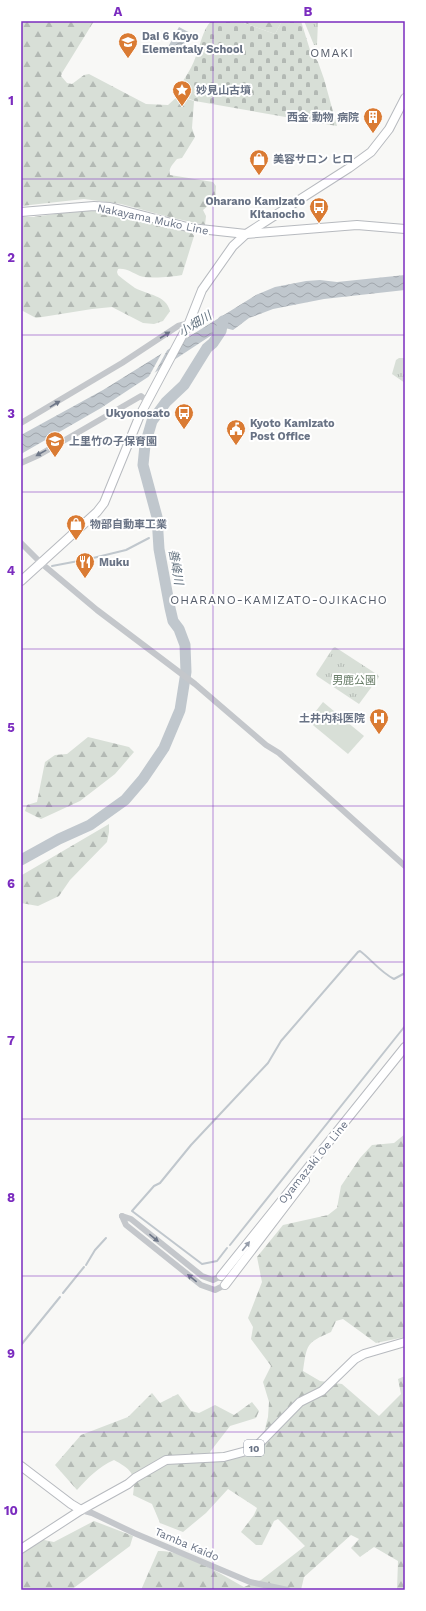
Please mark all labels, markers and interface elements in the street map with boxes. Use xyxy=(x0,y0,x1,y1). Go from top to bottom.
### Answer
text: A xyxy=(114,4,123,19)
text: B xyxy=(304,4,313,19)
place label: Dai 6 Koyo Elementaly School xyxy=(142,30,244,56)
school or university icon: Dai 6 Koyo Elementaly School xyxy=(117,31,139,59)
district label: OMAKI xyxy=(310,46,354,60)
place icon: 妙見山古墳 xyxy=(171,79,193,107)
place label: 妙見山古墳 xyxy=(196,84,251,97)
text: 1 xyxy=(8,93,14,108)
building icon: 西金 動物 病院 xyxy=(362,106,384,134)
place label: 西金 動物 病院 xyxy=(287,111,359,124)
shop icon: 美容サロン ヒロ xyxy=(248,148,270,176)
place label: 美容サロン ヒロ xyxy=(273,153,353,166)
place label: Oharano Kamizato Kitanocho xyxy=(205,195,305,221)
bus stop icon: Oharano Kamizato Kitanocho xyxy=(308,196,330,224)
street label: Nakayama Muko Line xyxy=(96,201,210,238)
text: 2 xyxy=(7,250,15,265)
water label: 小畑川 xyxy=(176,307,216,339)
one-way arrow xyxy=(159,331,171,338)
one-way arrow xyxy=(49,400,61,407)
bus stop icon: Ukyonosato xyxy=(173,402,195,430)
text: 3 xyxy=(7,406,15,421)
place label: Ukyonosato xyxy=(106,407,170,420)
place label: Kyoto Kamizato Post Office xyxy=(250,417,335,443)
public building icon: Kyoto Kamizato Post Office xyxy=(225,418,247,446)
school or university icon: 上里竹の子保育園 xyxy=(44,430,66,458)
place label: 上里竹の子保育園 xyxy=(69,435,157,448)
one-way arrow xyxy=(35,450,47,457)
shop icon: 物部自動車工業 xyxy=(65,513,87,541)
place label: 物部自動車工業 xyxy=(90,518,167,531)
water label: 善峰川 xyxy=(166,548,186,588)
restaurant icon: Muku xyxy=(74,551,96,579)
place label: Muku xyxy=(99,556,130,569)
text: 4 xyxy=(7,563,16,578)
district label: OHARANO-KAMIZATO-OJIKACHO xyxy=(170,593,388,607)
park label: 男鹿公園 xyxy=(332,674,376,687)
hospital icon: 土井内科医院 xyxy=(368,707,390,735)
place label: 土井内科医院 xyxy=(299,712,365,725)
text: 5 xyxy=(7,720,15,735)
text: 6 xyxy=(7,876,15,891)
text: 7 xyxy=(7,1033,15,1048)
street label: Oyamazaki Oe Line xyxy=(276,1118,351,1206)
text: 8 xyxy=(7,1190,15,1205)
one-way arrow xyxy=(149,1233,160,1242)
one-way arrow xyxy=(241,1241,250,1252)
one-way arrow xyxy=(187,1273,198,1282)
text: 9 xyxy=(7,1346,15,1361)
road number: 10 xyxy=(244,1440,264,1456)
text: 10 xyxy=(4,1503,18,1518)
street label: Tamba Kaido xyxy=(153,1525,221,1564)

